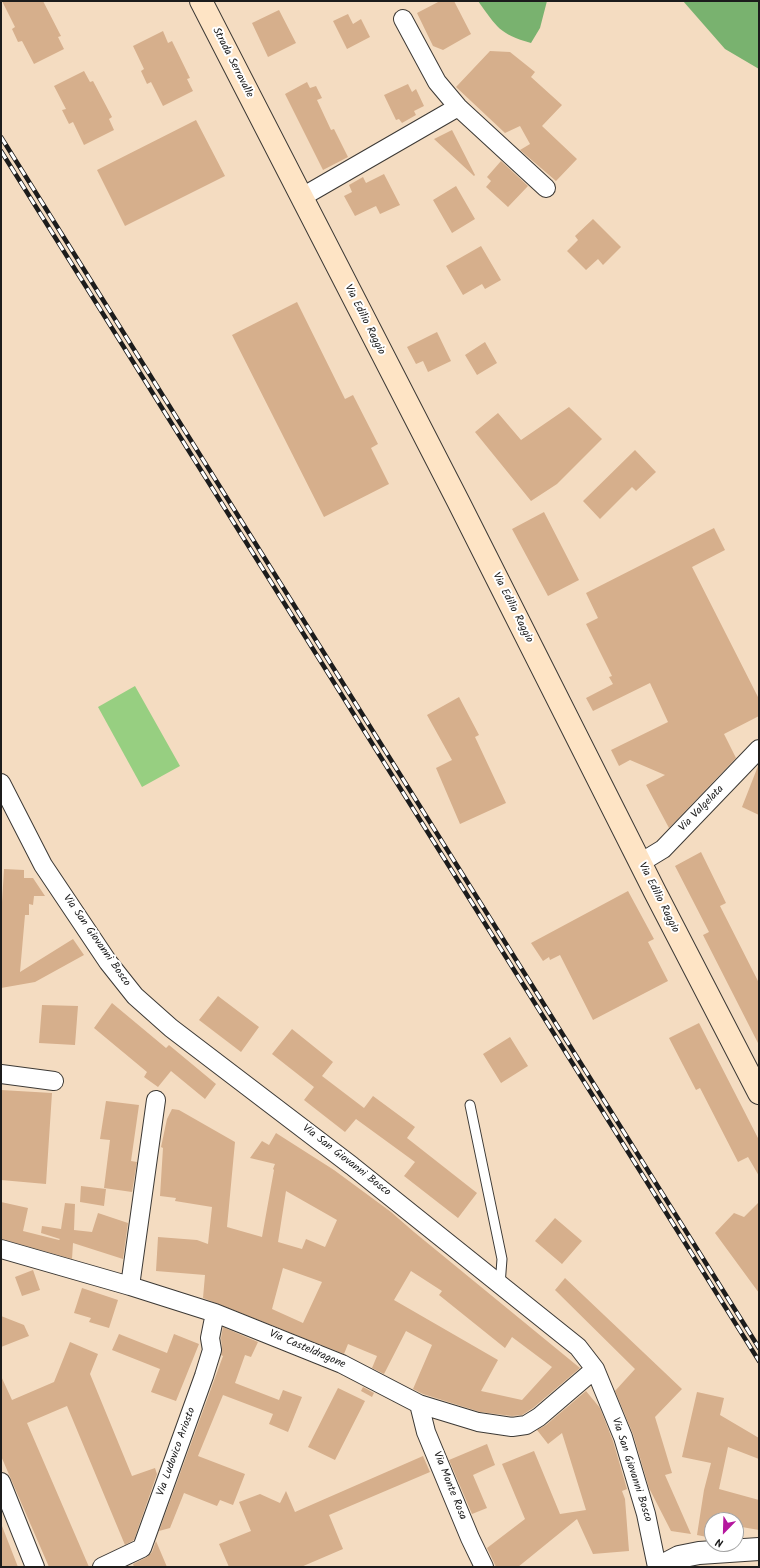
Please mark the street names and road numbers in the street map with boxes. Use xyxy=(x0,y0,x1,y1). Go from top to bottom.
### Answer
street label: Strada Serravalle xyxy=(209,26,255,100)
street label: Via Edilio Raggio xyxy=(341,283,387,357)
street label: Via Edilio Raggio xyxy=(489,571,535,645)
street label: Via Valgelata xyxy=(677,783,727,835)
street label: Via Edilio Raggio xyxy=(635,861,681,935)
street label: Via San Giovanni Bosco xyxy=(59,893,133,989)
street label: Via San Giovanni Bosco xyxy=(299,1122,393,1200)
street label: Via Casteldragone xyxy=(267,1328,347,1372)
street label: Via Ludovico Ariosto xyxy=(155,1406,199,1498)
street label: Via San Giovanni Bosco xyxy=(608,1416,654,1524)
street label: Via Monte Rosa xyxy=(429,1450,469,1522)

